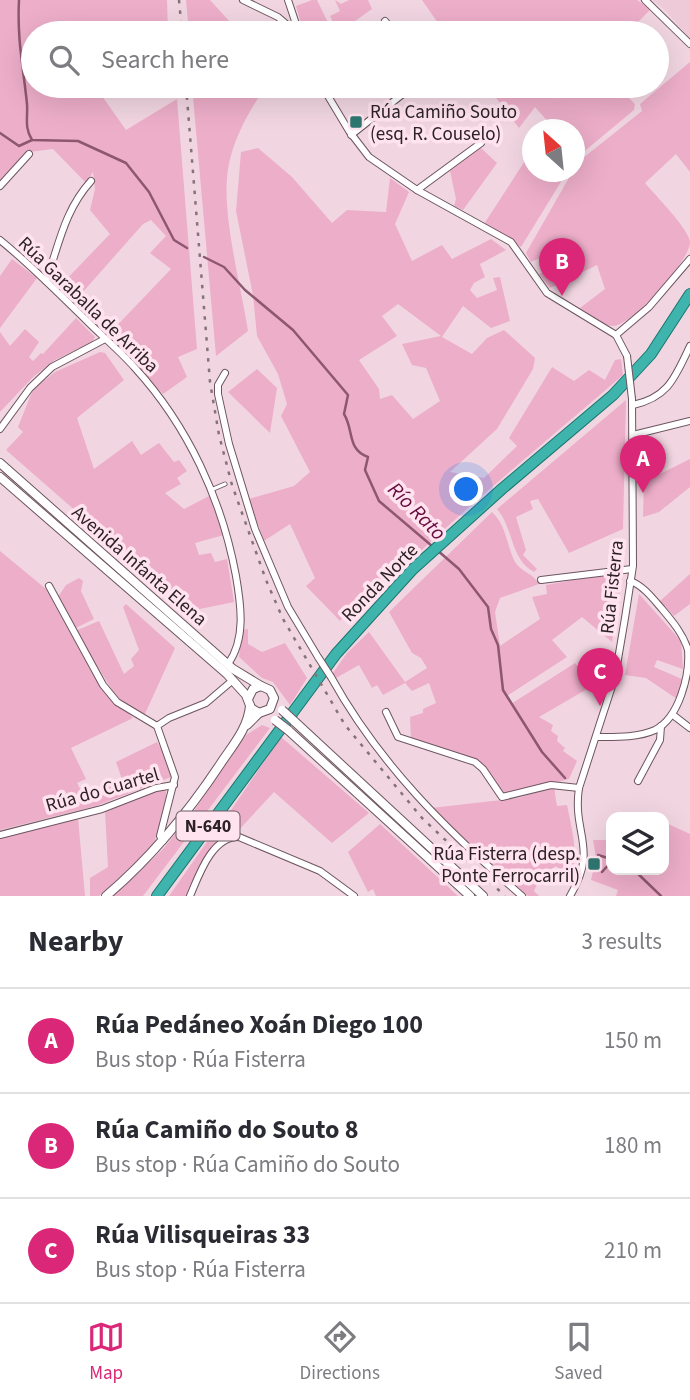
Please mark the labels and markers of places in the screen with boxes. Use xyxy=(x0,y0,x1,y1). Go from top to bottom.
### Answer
place label: Rúa Camiño Souto (esq. R. Couselo) xyxy=(370,99,517,148)
marker: Rúa Camiño Souto (esq. R. Couselo) xyxy=(348,114,364,130)
pin: B xyxy=(539,238,585,296)
pin: A xyxy=(620,435,666,493)
pin: C xyxy=(577,648,623,706)
place label: Rúa Fisterra (desp. Ponte Ferrocarril) xyxy=(433,841,580,890)
marker: Rúa Fisterra (desp. Ponte Ferrocarril) xyxy=(586,856,602,872)

